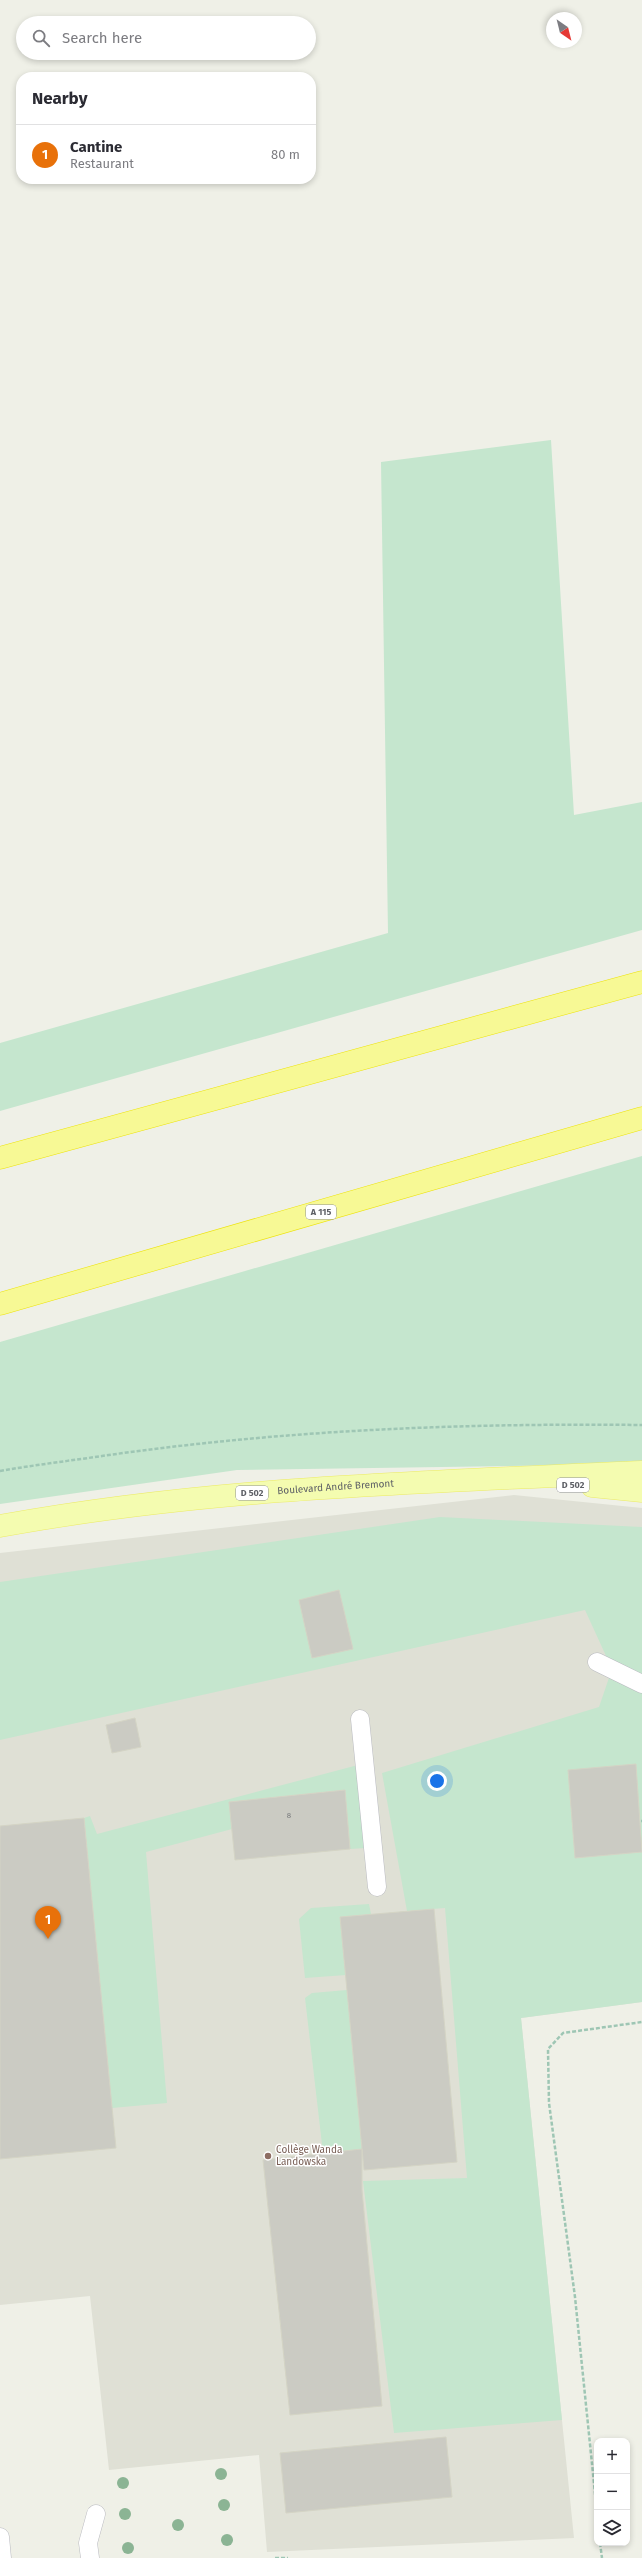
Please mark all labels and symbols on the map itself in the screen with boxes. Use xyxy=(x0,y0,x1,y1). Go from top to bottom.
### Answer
north arrow xyxy=(546,12,582,48)
road number: A 115 xyxy=(306,1205,336,1219)
street label: Boulevard André Bremont xyxy=(277,1478,395,1497)
road number: D 502 xyxy=(557,1478,589,1492)
road number: D 502 xyxy=(236,1486,268,1500)
your location xyxy=(427,1771,447,1791)
house number: 8 xyxy=(287,1811,292,1820)
pin: 1 xyxy=(35,1906,61,1939)
place label: Collège Wanda Landowska xyxy=(276,2144,342,2168)
marker: Collège Wanda Landowska xyxy=(263,2151,273,2161)

